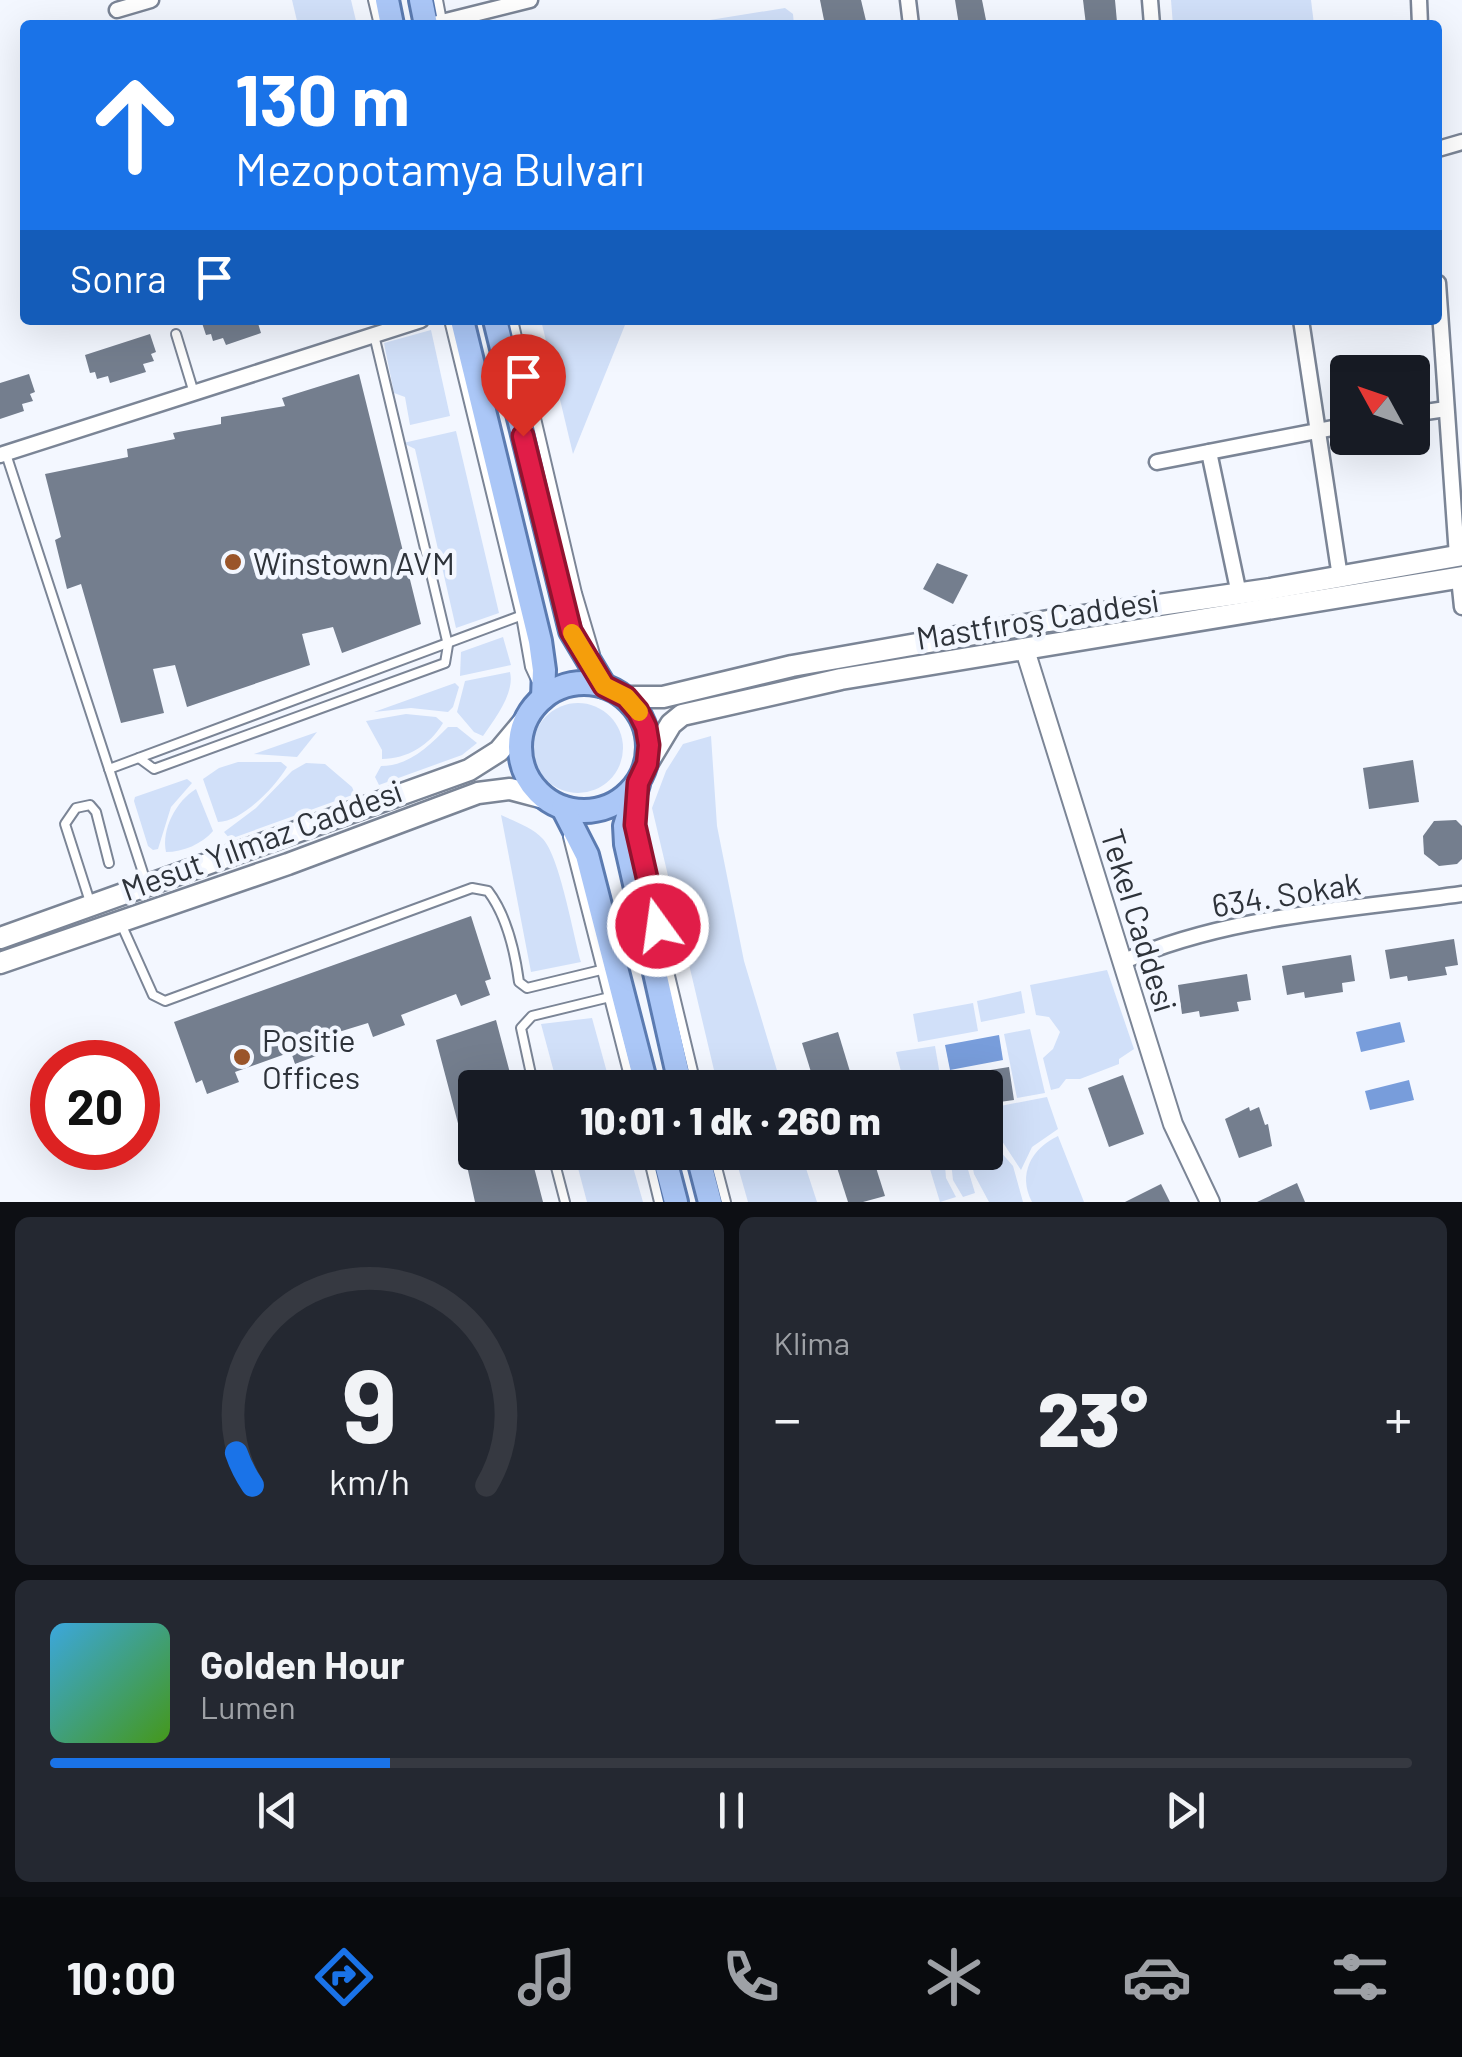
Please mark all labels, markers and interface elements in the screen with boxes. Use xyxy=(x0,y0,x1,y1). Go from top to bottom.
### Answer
text: 130 m xyxy=(235,56,410,140)
icon: ahead xyxy=(70,60,200,190)
text: Mezopotamya Bulvarı xyxy=(235,141,645,195)
icon: arrive xyxy=(187,250,242,305)
text: Sonra xyxy=(70,255,167,301)
pin xyxy=(481,334,566,437)
icon: arrive xyxy=(496,349,551,404)
north arrow xyxy=(1330,355,1430,455)
map controls xyxy=(1330,355,1430,455)
place label: Winstown AVM xyxy=(253,543,455,581)
marker: Winstown AVM xyxy=(222,551,244,573)
street label: Mastfıroş Caddesi xyxy=(913,580,1161,656)
street label: Mesut Yılmaz Caddesi xyxy=(116,771,406,907)
street label: Tekel Caddesi xyxy=(1094,824,1186,1016)
street label: 634. Sokak xyxy=(1209,862,1363,924)
position arrow xyxy=(606,874,710,978)
place label: Positie Offices xyxy=(262,1020,360,1095)
speed limit sign: 20 xyxy=(30,1040,160,1170)
marker: Positie Offices xyxy=(231,1046,253,1068)
text: 10:01 · 1 dk · 260 m xyxy=(580,1097,881,1143)
text: Klima xyxy=(774,1323,850,1361)
text: 9 xyxy=(342,1339,397,1464)
text: 23° xyxy=(1038,1372,1148,1462)
text: − xyxy=(774,1384,801,1450)
text: + xyxy=(1384,1384,1412,1450)
text: km/h xyxy=(329,1459,410,1502)
text: Golden Hour xyxy=(200,1641,405,1687)
text: Lumen xyxy=(200,1687,296,1725)
icon: previous xyxy=(250,1783,305,1838)
icon: pause xyxy=(704,1783,759,1838)
icon: next xyxy=(1158,1783,1213,1838)
icon: directions xyxy=(309,1942,379,2012)
icon: music xyxy=(512,1942,582,2012)
icon: phone xyxy=(716,1942,786,2012)
icon: climate xyxy=(919,1942,989,2012)
icon: car xyxy=(1122,1942,1192,2012)
icon: filters xyxy=(1325,1942,1395,2012)
text: 10:00 xyxy=(67,1950,176,2004)

